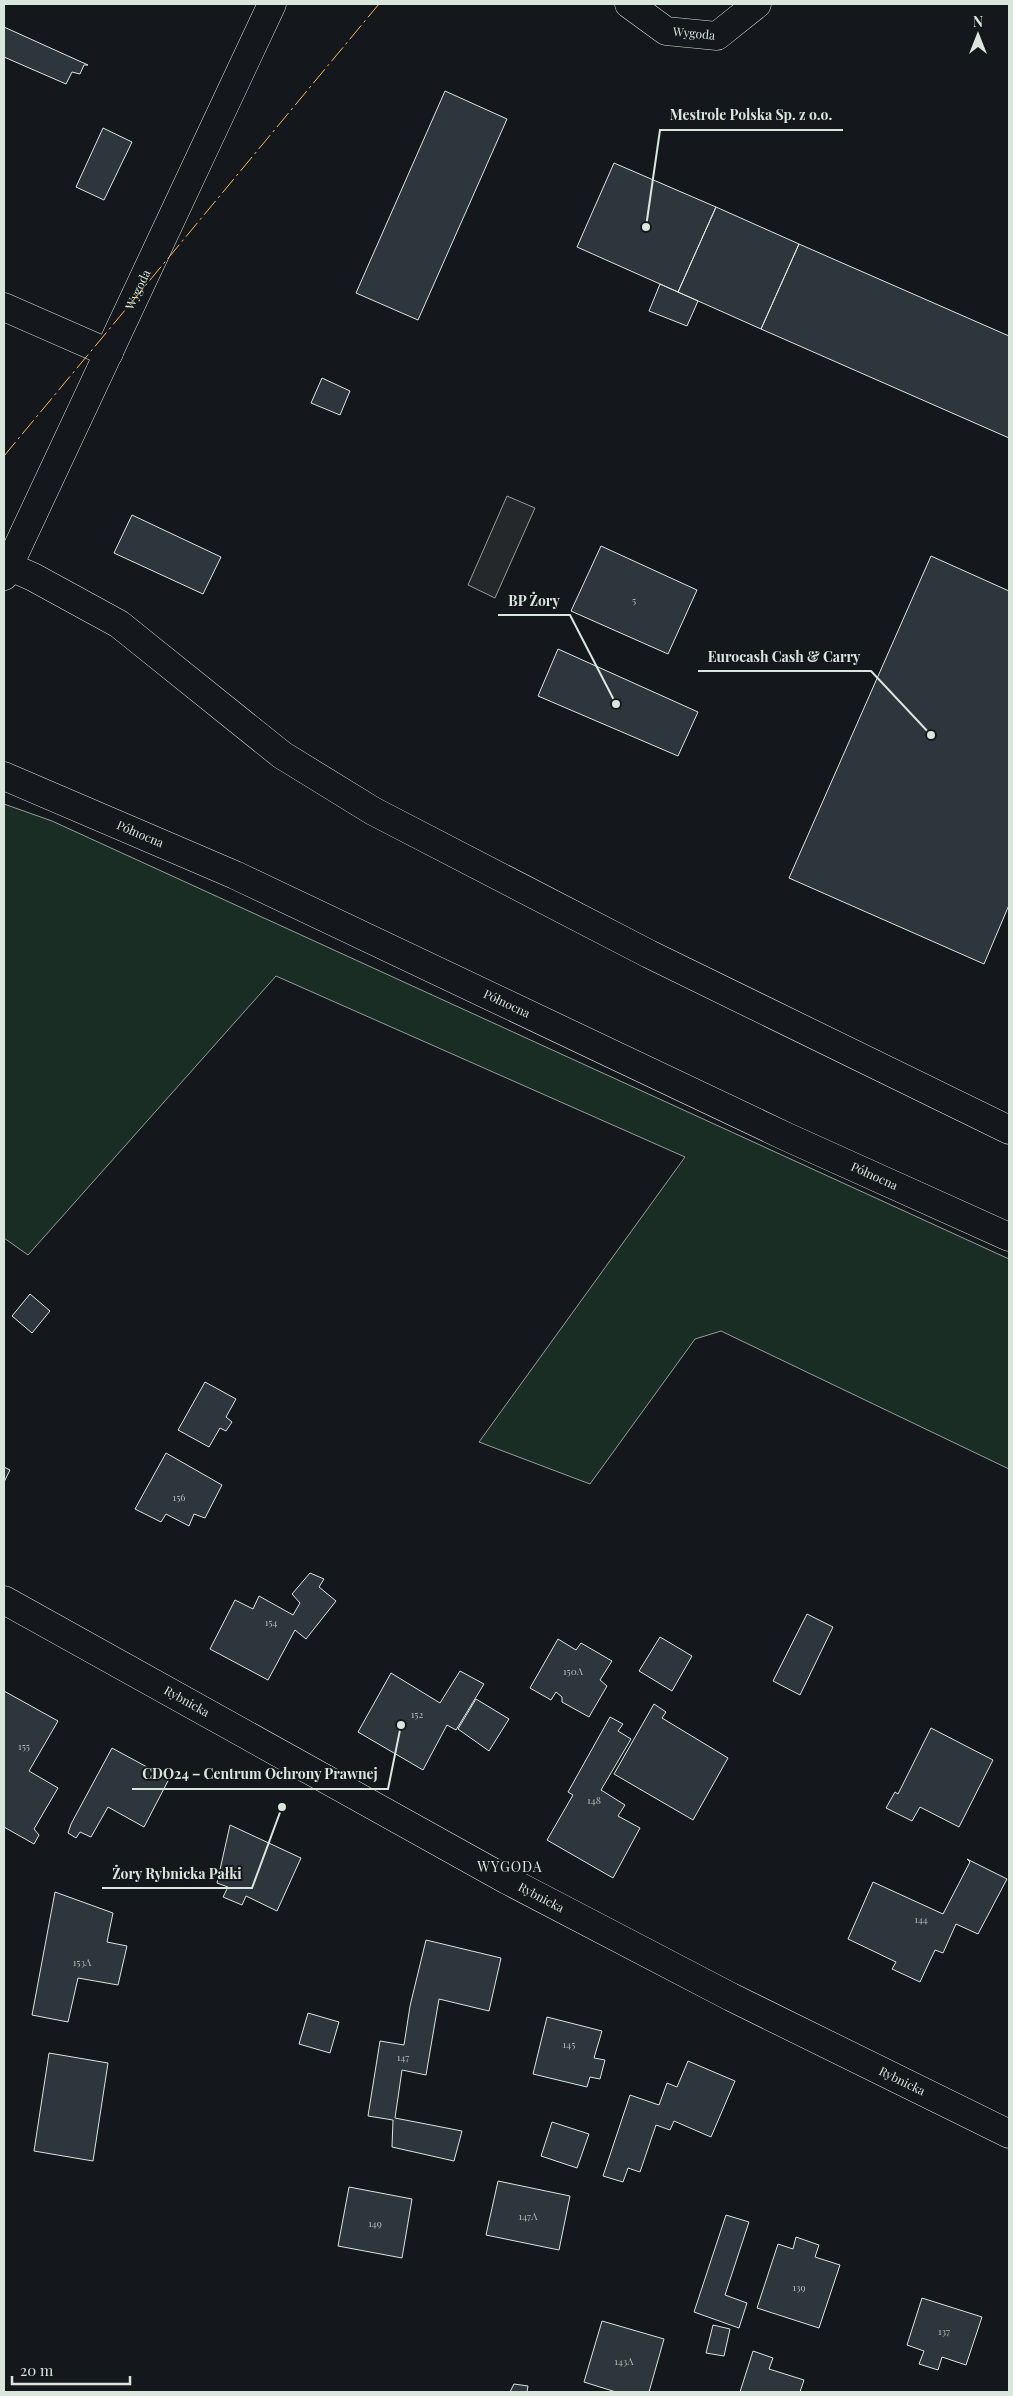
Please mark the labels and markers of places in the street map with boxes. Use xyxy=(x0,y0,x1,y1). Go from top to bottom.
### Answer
callout: Mestrole Polska Sp. z o.o. xyxy=(660,101,843,130)
callout: BP Żory xyxy=(498,586,570,615)
callout: Eurocash Cash & Carry xyxy=(698,642,871,671)
callout: CDO24 – Centrum Ochrony Prawnej xyxy=(132,1760,388,1789)
callout: Żory Rybnicka Pałki xyxy=(102,1859,252,1888)

